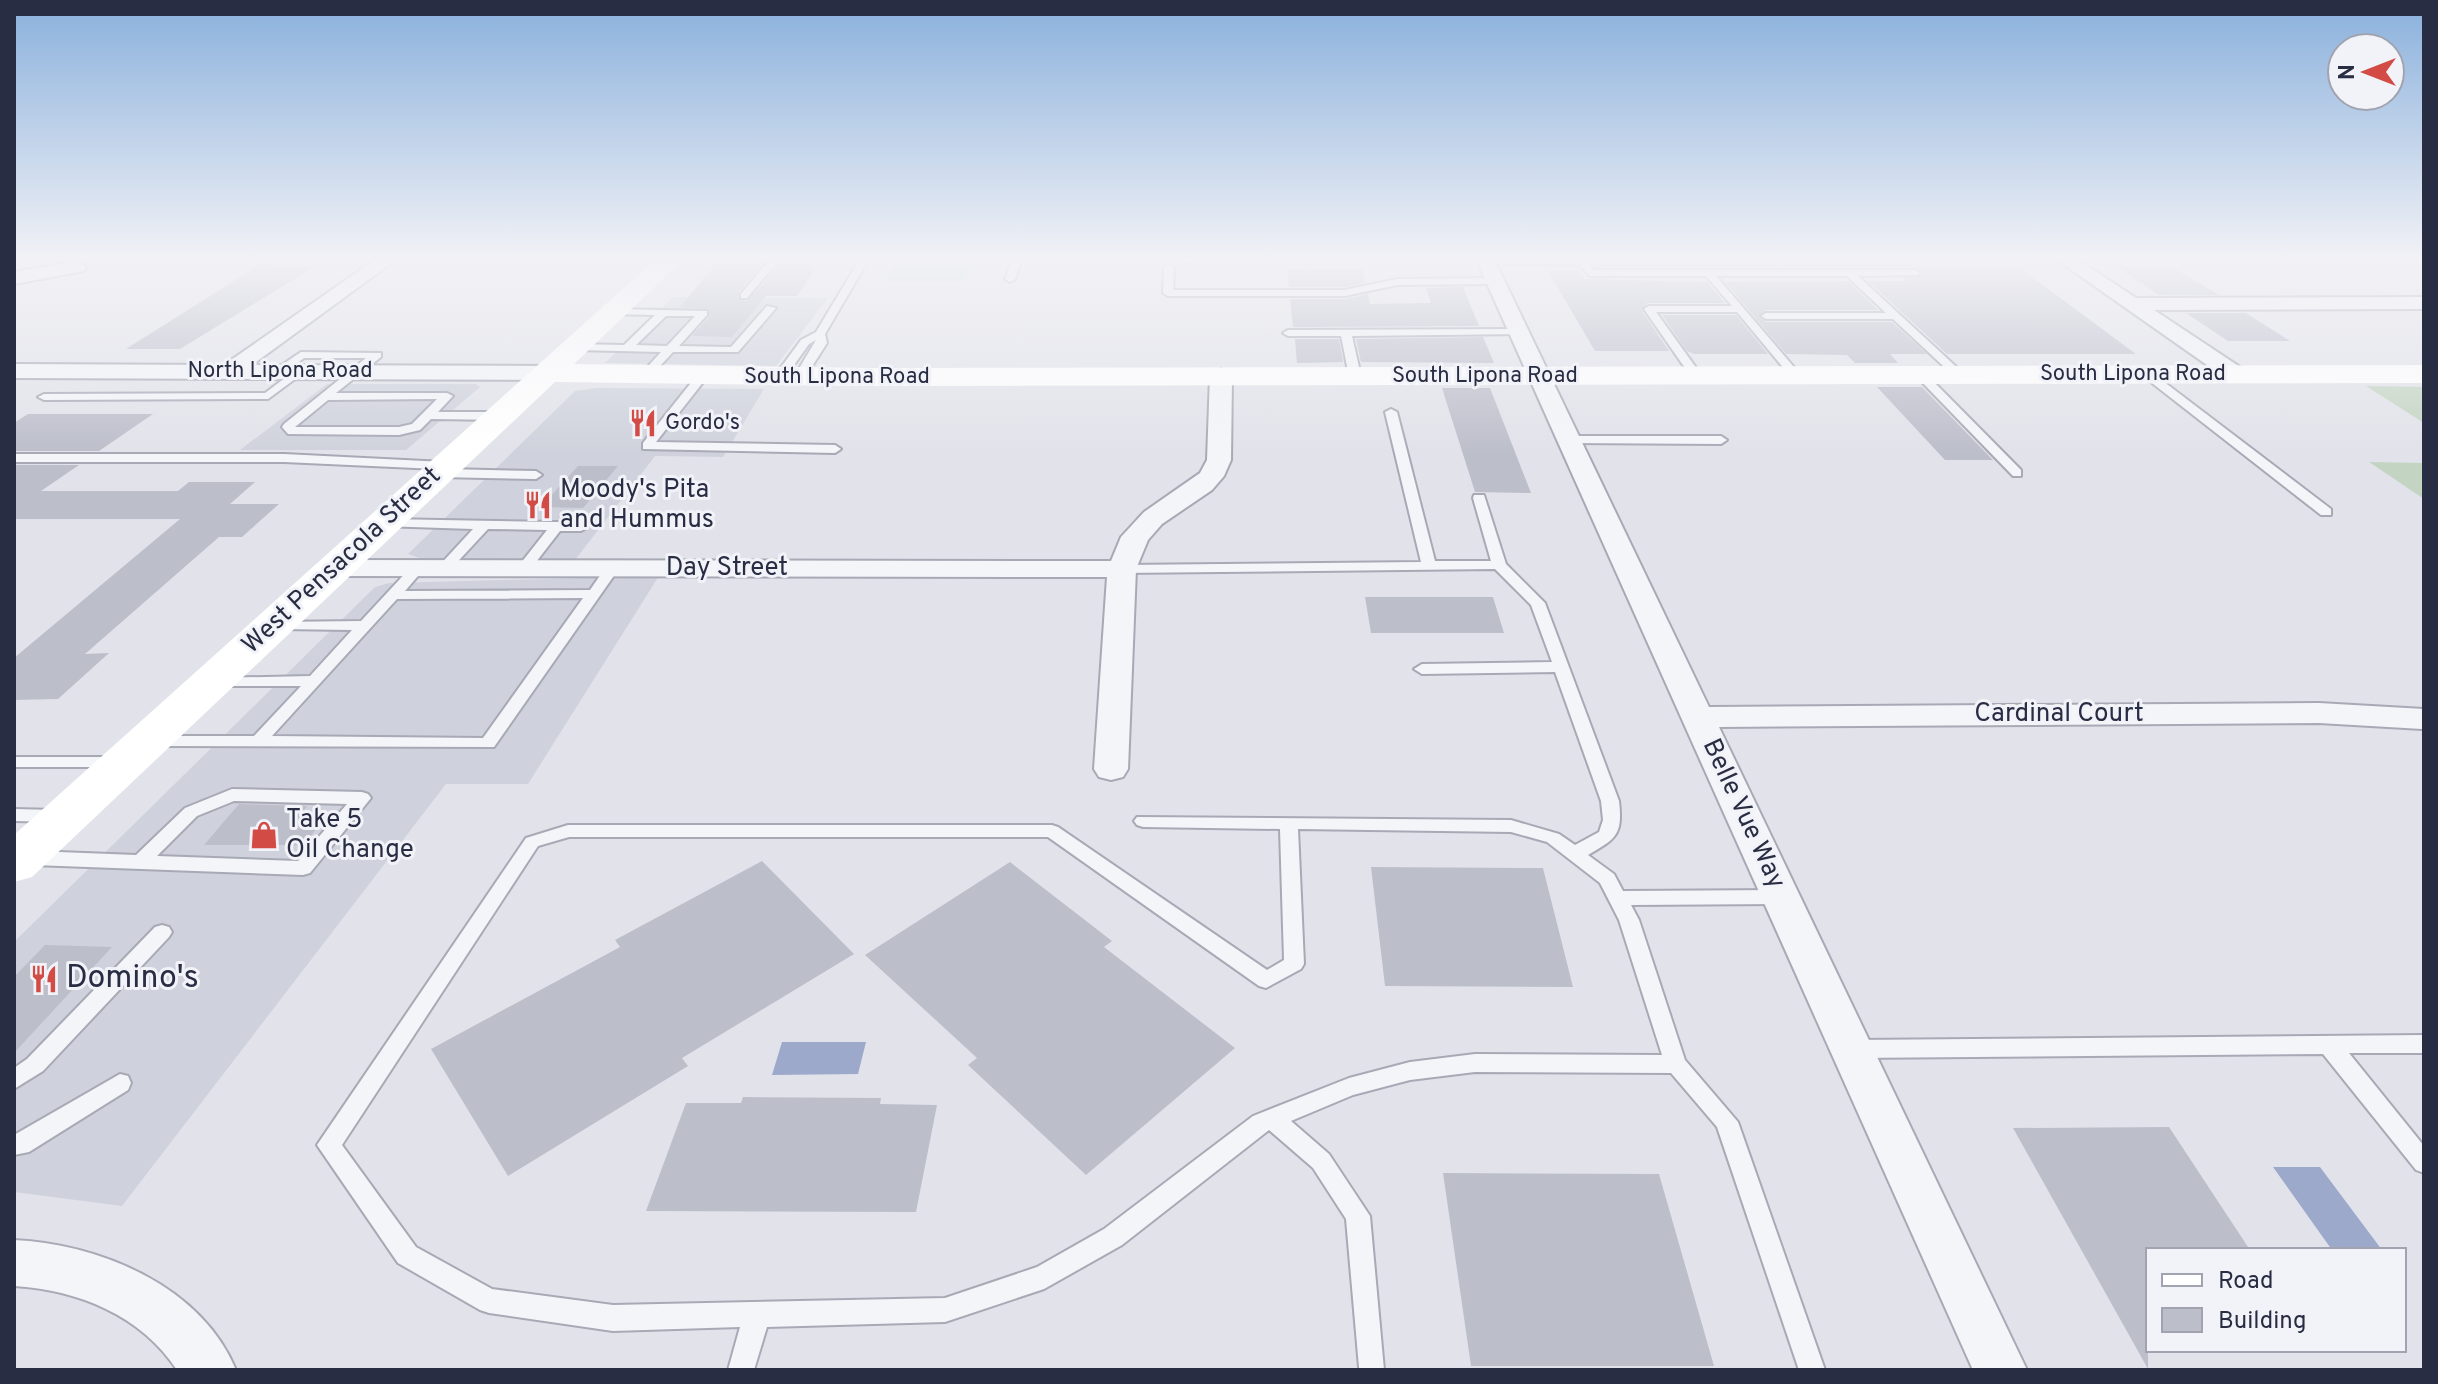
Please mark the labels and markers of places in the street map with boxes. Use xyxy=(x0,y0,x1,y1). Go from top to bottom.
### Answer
restaurant icon: Gordo's xyxy=(628,408,658,438)
place label: Gordo's xyxy=(665,410,740,437)
place label: Moody's Pita and Hummus xyxy=(560,474,714,537)
restaurant icon: Moody's Pita and Hummus xyxy=(523,490,553,520)
place label: Take 5 Oil Change xyxy=(286,804,414,867)
shop icon: Take 5 Oil Change xyxy=(249,820,279,850)
place label: Domino's xyxy=(66,959,199,999)
restaurant icon: Domino's xyxy=(29,964,59,994)

